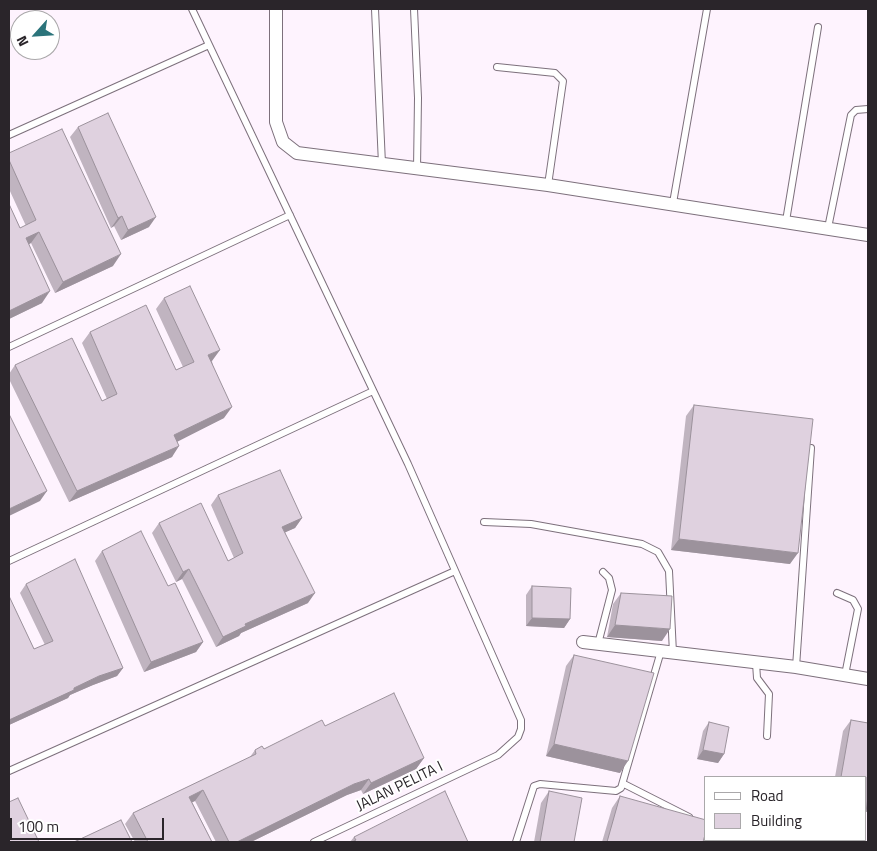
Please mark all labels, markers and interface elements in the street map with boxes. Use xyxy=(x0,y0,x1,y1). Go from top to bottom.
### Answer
north arrow xyxy=(10,10,60,60)
text: N xyxy=(10,32,34,50)
street label: JALAN PELITA I xyxy=(354,758,446,816)
legend xyxy=(704,776,867,841)
text: Road xyxy=(751,784,783,807)
scale bar xyxy=(12,808,166,840)
text: Building xyxy=(751,809,802,832)
text: 100 m xyxy=(18,815,59,838)

